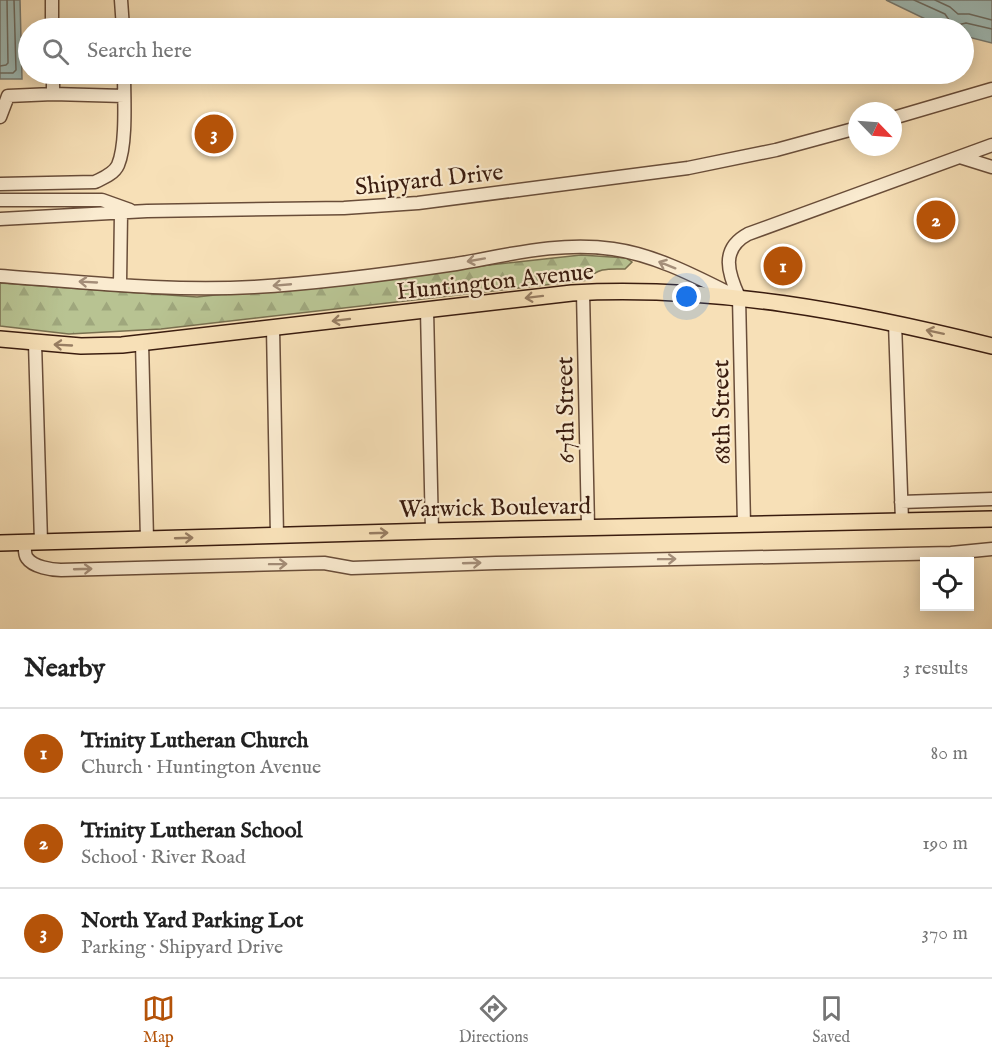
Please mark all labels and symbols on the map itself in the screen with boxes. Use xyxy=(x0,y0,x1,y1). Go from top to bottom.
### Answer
north arrow xyxy=(848,102,902,156)
pin: 3 xyxy=(194,112,234,156)
street label: Shipyard Drive xyxy=(353,157,505,204)
pin: 2 xyxy=(916,198,956,242)
pin: 1 xyxy=(764,244,802,288)
one-way arrow xyxy=(466,255,486,266)
street label: Huntington Avenue xyxy=(395,257,595,308)
one-way arrow xyxy=(658,258,677,269)
one-way arrow xyxy=(78,276,98,287)
one-way arrow xyxy=(273,279,293,290)
your location xyxy=(672,282,701,311)
one-way arrow xyxy=(525,292,545,303)
one-way arrow xyxy=(331,315,351,326)
one-way arrow xyxy=(926,326,945,338)
one-way arrow xyxy=(54,340,74,351)
street label: 67th Street xyxy=(550,356,583,464)
street label: 68th Street xyxy=(706,359,739,465)
street label: Warwick Boulevard xyxy=(399,491,592,526)
one-way arrow xyxy=(369,527,389,538)
one-way arrow xyxy=(174,533,194,544)
one-way arrow xyxy=(657,553,677,564)
one-way arrow xyxy=(462,558,482,569)
one-way arrow xyxy=(267,559,287,570)
one-way arrow xyxy=(72,564,92,575)

